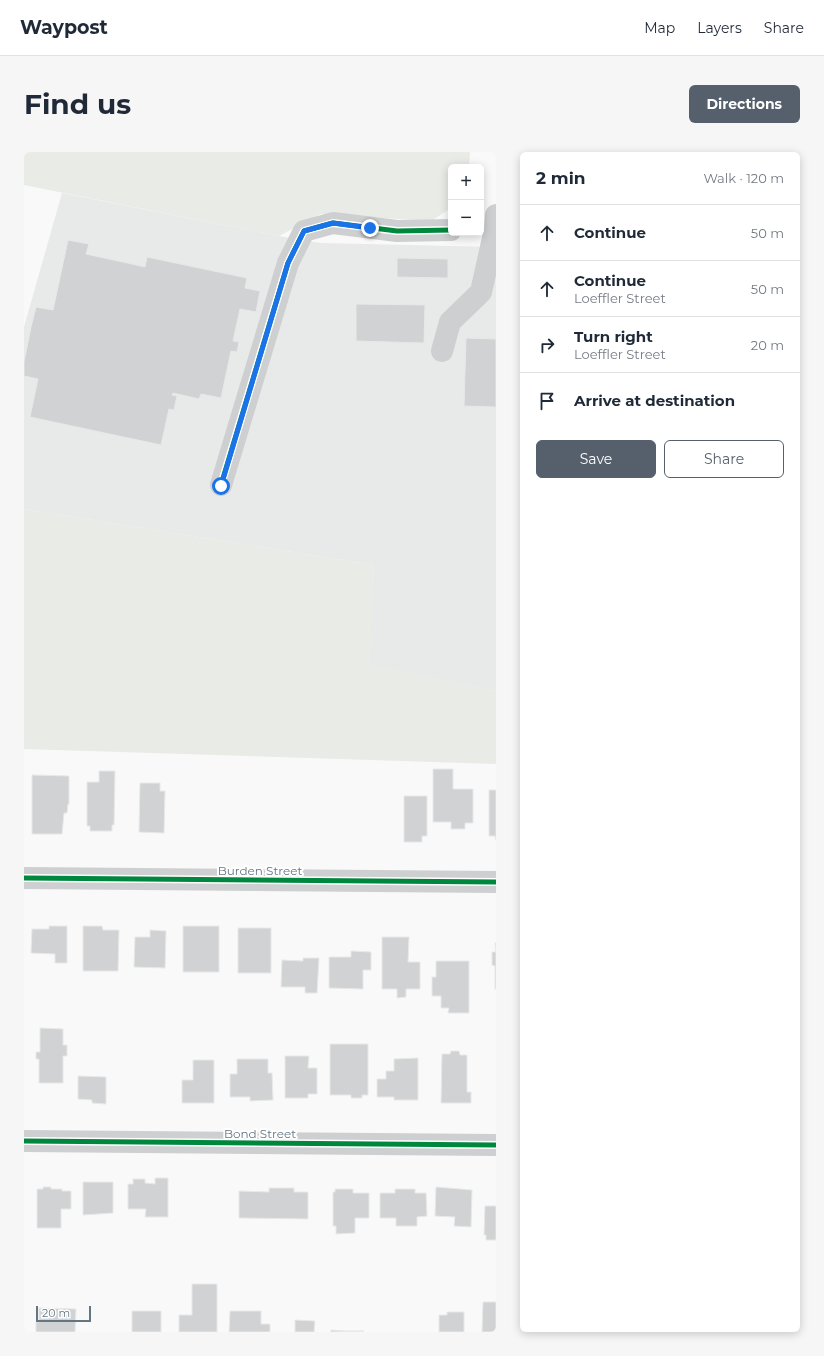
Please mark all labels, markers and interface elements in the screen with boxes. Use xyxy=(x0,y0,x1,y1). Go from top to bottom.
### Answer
text: Waypost xyxy=(20,16,108,39)
text: Map xyxy=(644,19,675,37)
text: Layers xyxy=(697,19,742,37)
text: Share xyxy=(764,19,804,37)
button: Directions xyxy=(689,85,800,123)
text: Find us xyxy=(24,87,131,121)
map controls xyxy=(448,164,484,236)
button: + xyxy=(448,164,484,200)
text: 2 min xyxy=(536,168,586,188)
text: Walk · 120 m xyxy=(703,170,784,186)
button: − xyxy=(448,200,484,236)
route end xyxy=(361,219,379,237)
icon: ahead xyxy=(536,222,558,244)
text: Continue xyxy=(574,223,646,242)
text: 50 m xyxy=(751,225,784,241)
text: Continue xyxy=(574,271,646,290)
icon: ahead xyxy=(536,278,558,300)
text: 50 m xyxy=(751,281,784,297)
text: Loeffler Street xyxy=(574,290,666,306)
text: Turn right xyxy=(574,327,653,346)
icon: right xyxy=(536,334,558,356)
text: 20 m xyxy=(751,337,784,353)
text: Loeffler Street xyxy=(574,346,666,362)
icon: arrive xyxy=(536,390,558,412)
text: Arrive at destination xyxy=(574,391,735,410)
button: Save xyxy=(536,440,656,478)
button: Share xyxy=(664,440,784,478)
route start xyxy=(212,477,230,495)
street label: Burden Street xyxy=(218,863,302,878)
street label: Bond Street xyxy=(224,1126,296,1141)
scale bar xyxy=(36,1304,91,1323)
text: 20 m xyxy=(42,1306,70,1320)

